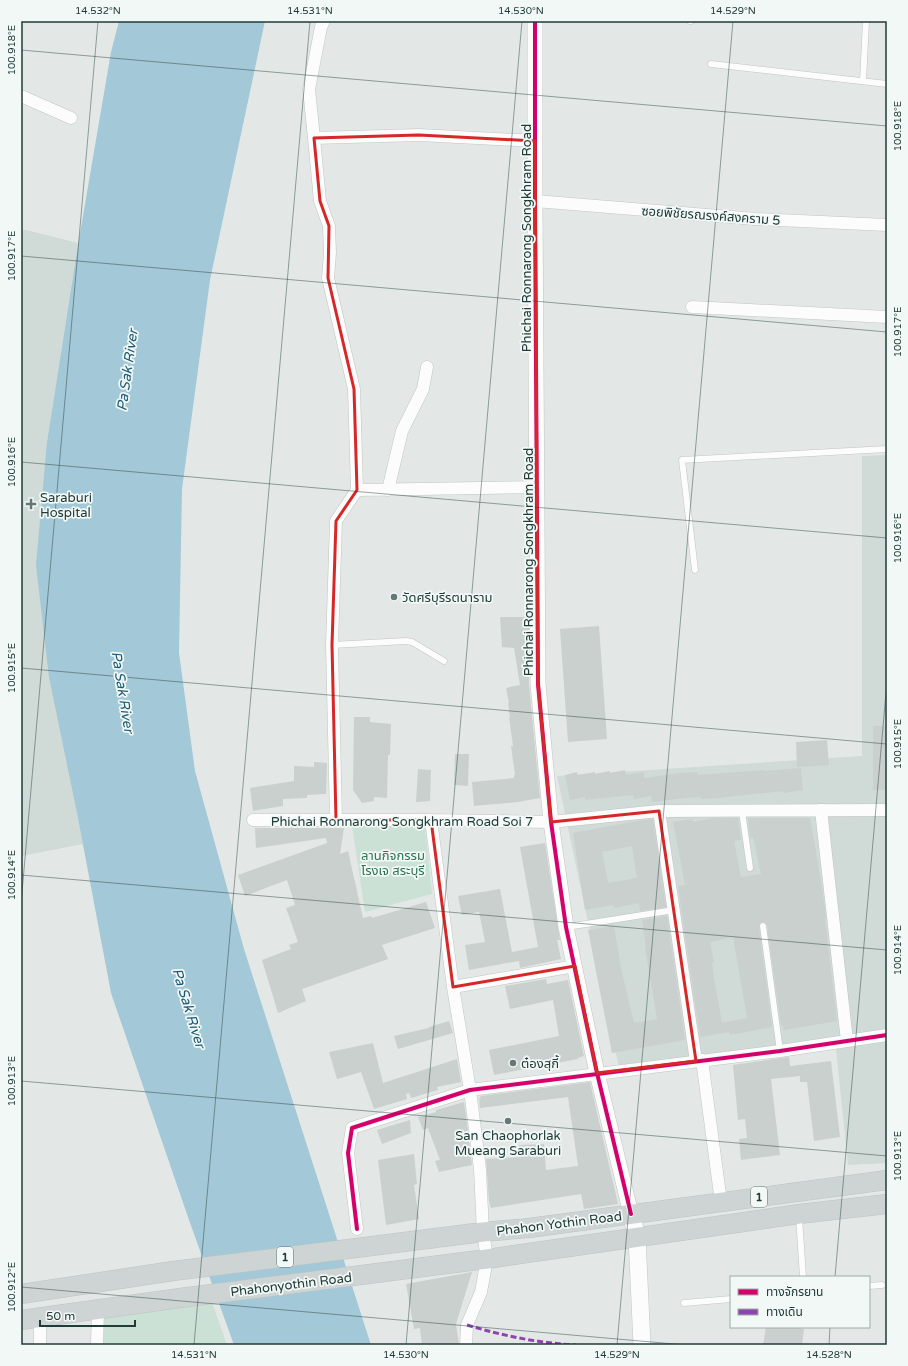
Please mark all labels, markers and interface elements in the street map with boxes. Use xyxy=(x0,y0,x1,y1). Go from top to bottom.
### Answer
text: 14.532°N xyxy=(75,5,121,17)
text: 14.531°N xyxy=(287,5,333,17)
text: 14.530°N xyxy=(498,5,544,17)
text: 14.529°N xyxy=(710,5,756,17)
text: 100.918°E xyxy=(6,25,18,75)
text: 100.918°E xyxy=(892,101,904,151)
street label: Phichai Ronnarong Songkhram Road xyxy=(519,124,535,352)
street label: ซอยพิชัยรณรงค์สงคราม 5 xyxy=(641,203,781,229)
text: 100.917°E xyxy=(6,231,18,281)
text: 100.917°E xyxy=(892,307,904,357)
water label: Pa Sak River xyxy=(113,326,142,412)
text: 100.916°E xyxy=(6,437,18,487)
street label: Phichai Ronnarong Songkhram Road xyxy=(521,448,537,676)
place label: Saraburi Hospital xyxy=(40,490,92,521)
marker: Saraburi Hospital xyxy=(25,498,37,510)
text: 100.916°E xyxy=(892,513,904,563)
place label: วัดศรีบุรีรตนาราม xyxy=(402,590,493,606)
marker: วัดศรีบุรีรตนาราม xyxy=(389,592,399,602)
text: 100.915°E xyxy=(6,643,18,693)
water label: Pa Sak River xyxy=(108,650,138,736)
text: 100.915°E xyxy=(892,719,904,769)
street label: Phichai Ronnarong Songkhram Road Soi 7 xyxy=(271,814,533,830)
park label: ลานกิจกรรม โรงเจ สระบุรี xyxy=(361,848,425,879)
text: 100.914°E xyxy=(6,850,18,900)
text: 100.914°E xyxy=(892,925,904,975)
water label: Pa Sak River xyxy=(168,966,209,1052)
place label: ต๋องสุกี้ xyxy=(521,1054,559,1072)
text: 100.913°E xyxy=(6,1056,18,1106)
marker: ต๋องสุกี้ xyxy=(508,1058,518,1068)
marker: San Chaophorlak Mueang Saraburi xyxy=(503,1116,513,1126)
place label: San Chaophorlak Mueang Saraburi xyxy=(455,1128,561,1159)
text: 100.913°E xyxy=(892,1131,904,1181)
road number: 1 xyxy=(751,1187,767,1207)
street label: Phahon Yothin Road xyxy=(495,1208,623,1240)
road number: 1 xyxy=(277,1247,293,1267)
text: 100.912°E xyxy=(6,1262,18,1312)
street label: Phahonyothin Road xyxy=(229,1270,353,1300)
legend xyxy=(730,1276,870,1328)
text: ทางจักรยาน xyxy=(766,1285,823,1299)
scale bar xyxy=(40,1302,135,1328)
text: ทางเดิน xyxy=(766,1305,803,1319)
text: 50 m xyxy=(46,1309,75,1323)
text: 14.531°N xyxy=(171,1349,217,1361)
text: 14.530°N xyxy=(383,1349,429,1361)
text: 14.529°N xyxy=(594,1349,640,1361)
text: 14.528°N xyxy=(806,1349,852,1361)

